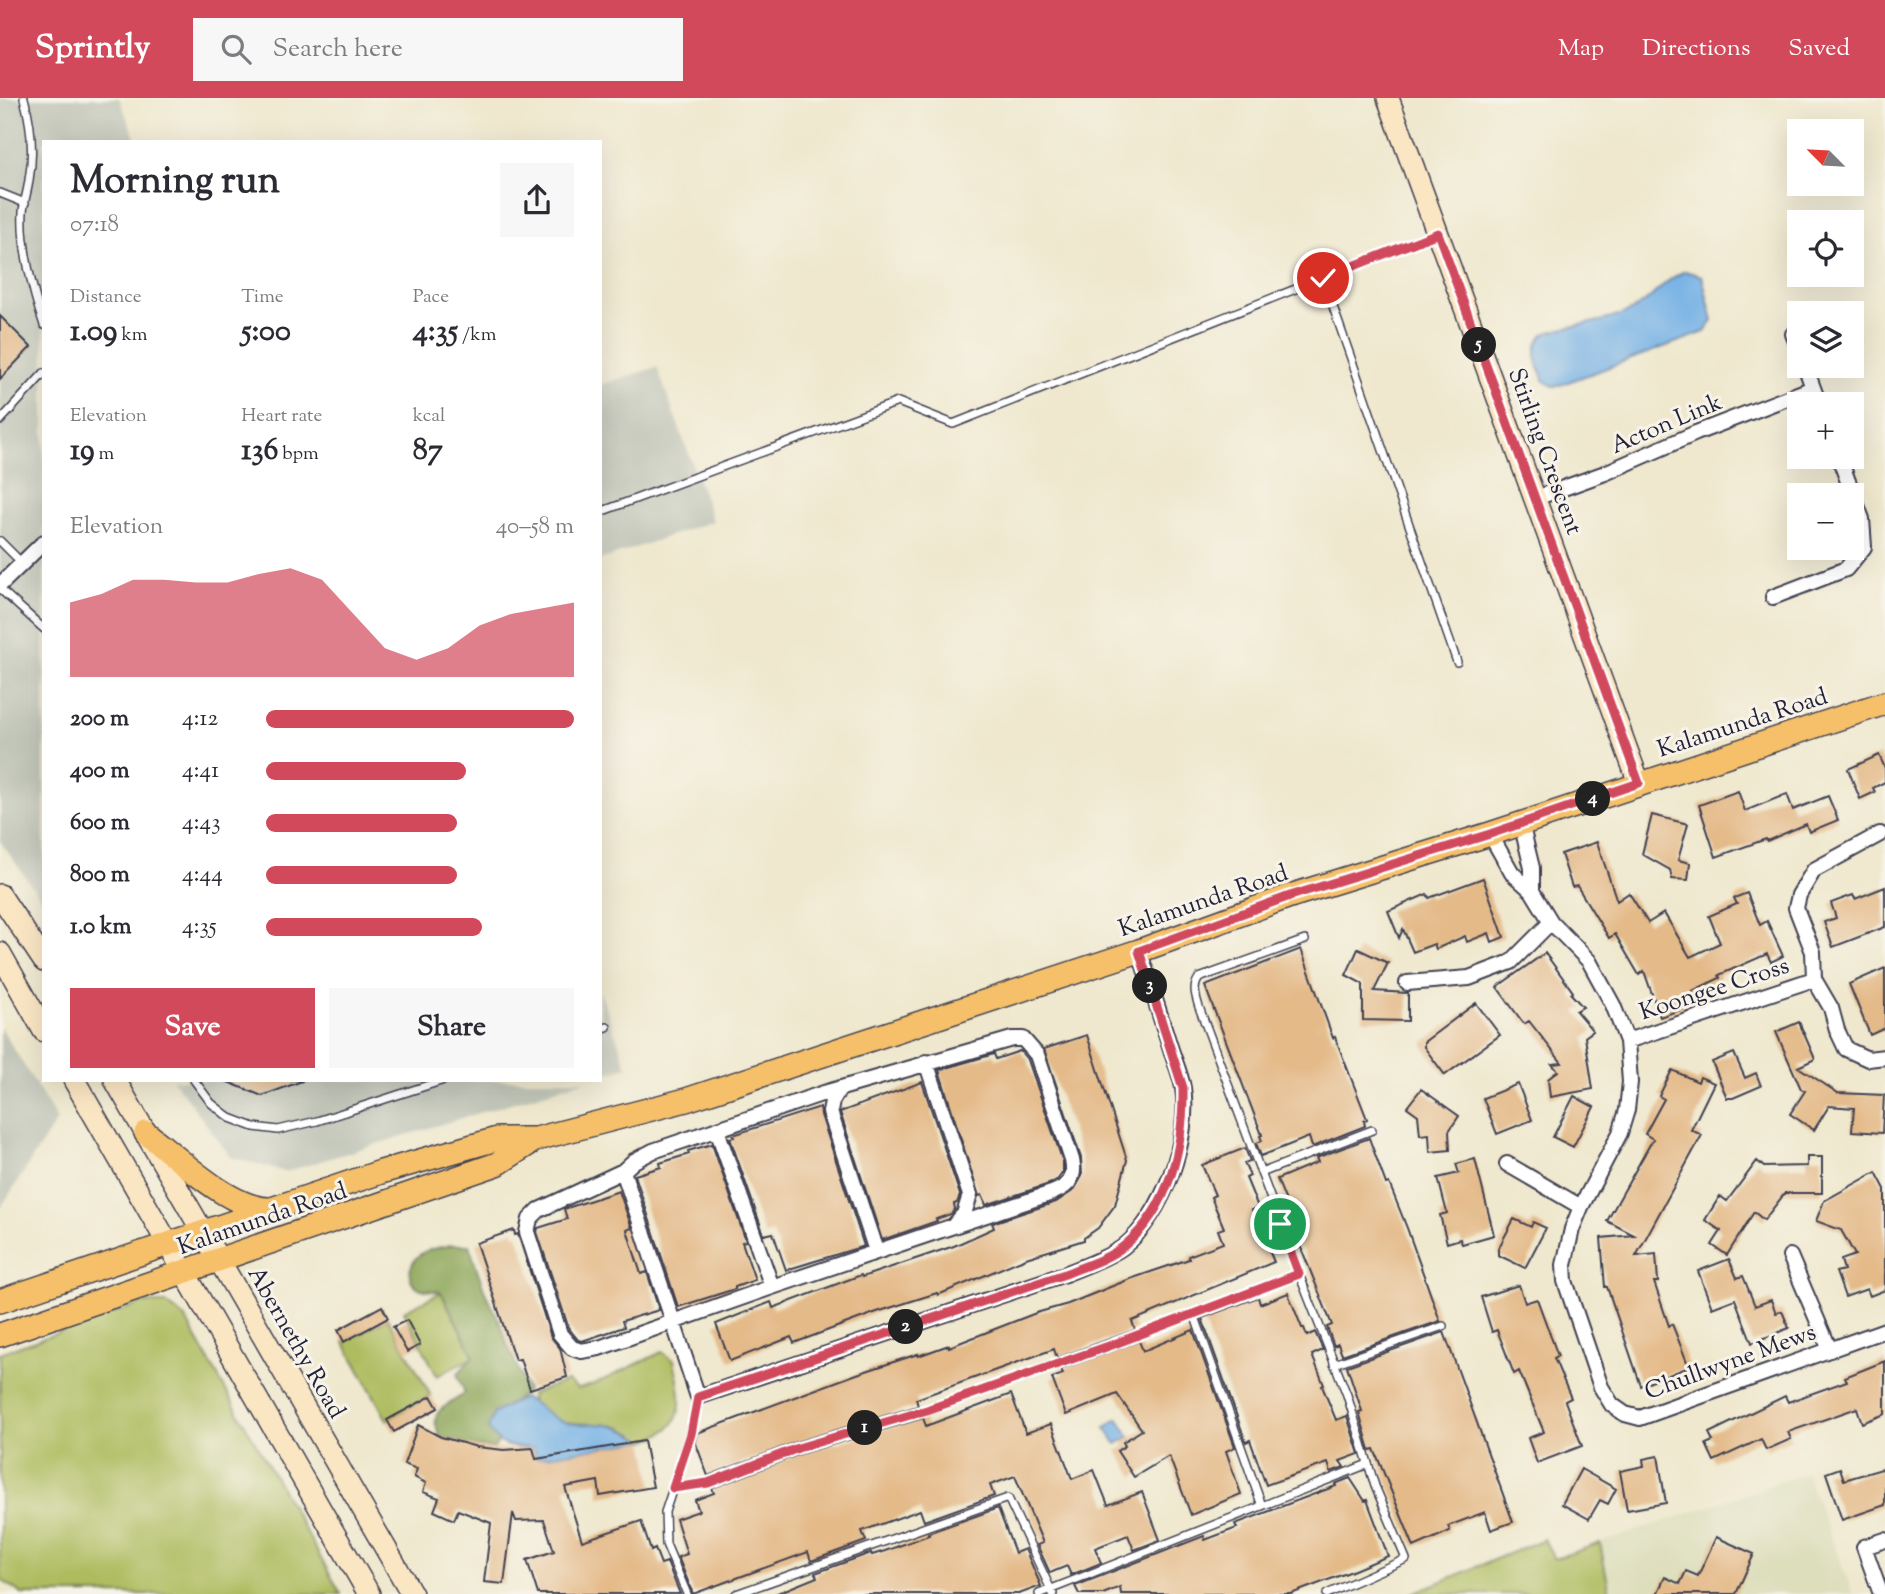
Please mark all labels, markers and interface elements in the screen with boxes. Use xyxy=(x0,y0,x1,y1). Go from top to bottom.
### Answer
search box xyxy=(193,18,683,81)
text: Sprintly xyxy=(35,25,151,73)
icon: search xyxy=(217,30,255,68)
text: Search here xyxy=(273,31,403,68)
text: Map xyxy=(1558,32,1604,66)
text: Directions xyxy=(1642,32,1750,66)
text: Saved xyxy=(1788,32,1850,66)
north arrow xyxy=(1787,119,1864,196)
map controls xyxy=(1787,119,1864,560)
text: Morning run xyxy=(70,156,280,210)
button: share xyxy=(500,163,574,237)
text: 07:18 xyxy=(70,209,119,242)
button: locate xyxy=(1787,210,1864,287)
pin xyxy=(1293,248,1353,308)
icon: check xyxy=(1304,259,1342,297)
text: Distance xyxy=(70,284,142,311)
text: Time xyxy=(241,284,284,311)
text: Pace xyxy=(413,284,449,311)
button: layers xyxy=(1787,301,1864,378)
text: 1.09 xyxy=(70,311,117,354)
text: 5:00 xyxy=(241,311,291,354)
text: 4:35 xyxy=(413,311,458,354)
text: km xyxy=(117,322,148,349)
text: /km xyxy=(458,322,496,349)
pin: 5 xyxy=(1462,328,1496,362)
text: 5 xyxy=(1475,331,1482,358)
street label: Stirling Crescent xyxy=(1498,364,1590,540)
street label: Acton Link xyxy=(1606,386,1728,464)
button: + xyxy=(1787,392,1864,469)
text: Elevation xyxy=(70,403,147,430)
text: Heart rate xyxy=(241,403,322,430)
text: kcal xyxy=(413,403,445,430)
text: 19 xyxy=(70,430,94,473)
text: 136 xyxy=(241,430,278,473)
text: 87 xyxy=(413,430,443,473)
text: m xyxy=(94,441,114,468)
text: bpm xyxy=(278,441,319,468)
button: − xyxy=(1787,483,1864,560)
text: Elevation xyxy=(70,511,163,544)
text: 40–58 m xyxy=(496,511,574,544)
street label: Kalamunda Road xyxy=(1653,680,1833,767)
text: 200 m xyxy=(70,703,129,736)
text: 4:12 xyxy=(182,703,218,736)
text: 400 m xyxy=(70,755,130,788)
text: 4:41 xyxy=(182,755,219,788)
pin: 4 xyxy=(1576,782,1610,816)
text: 4 xyxy=(1588,785,1597,812)
text: 600 m xyxy=(70,807,130,840)
text: 4:43 xyxy=(182,807,220,840)
street label: Kalamunda Road xyxy=(1114,857,1293,947)
text: 800 m xyxy=(70,859,130,892)
text: 4:44 xyxy=(182,859,223,892)
text: 1.0 km xyxy=(70,911,132,944)
text: 4:35 xyxy=(182,911,217,944)
street label: Koongee Cross xyxy=(1635,950,1794,1030)
pin: 3 xyxy=(1132,968,1168,1004)
text: 3 xyxy=(1146,972,1153,999)
button: Save xyxy=(70,988,315,1068)
button: Share xyxy=(329,988,574,1068)
street label: Kalamunda Road xyxy=(173,1175,352,1265)
pin xyxy=(1250,1194,1310,1254)
icon: arrive xyxy=(1261,1205,1299,1243)
street label: Abernethy Road xyxy=(238,1261,353,1426)
pin: 2 xyxy=(888,1310,923,1344)
text: 2 xyxy=(901,1313,910,1340)
street label: Chullwyne Mews xyxy=(1640,1316,1821,1410)
pin: 1 xyxy=(848,1410,882,1446)
text: 1 xyxy=(861,1414,868,1441)

